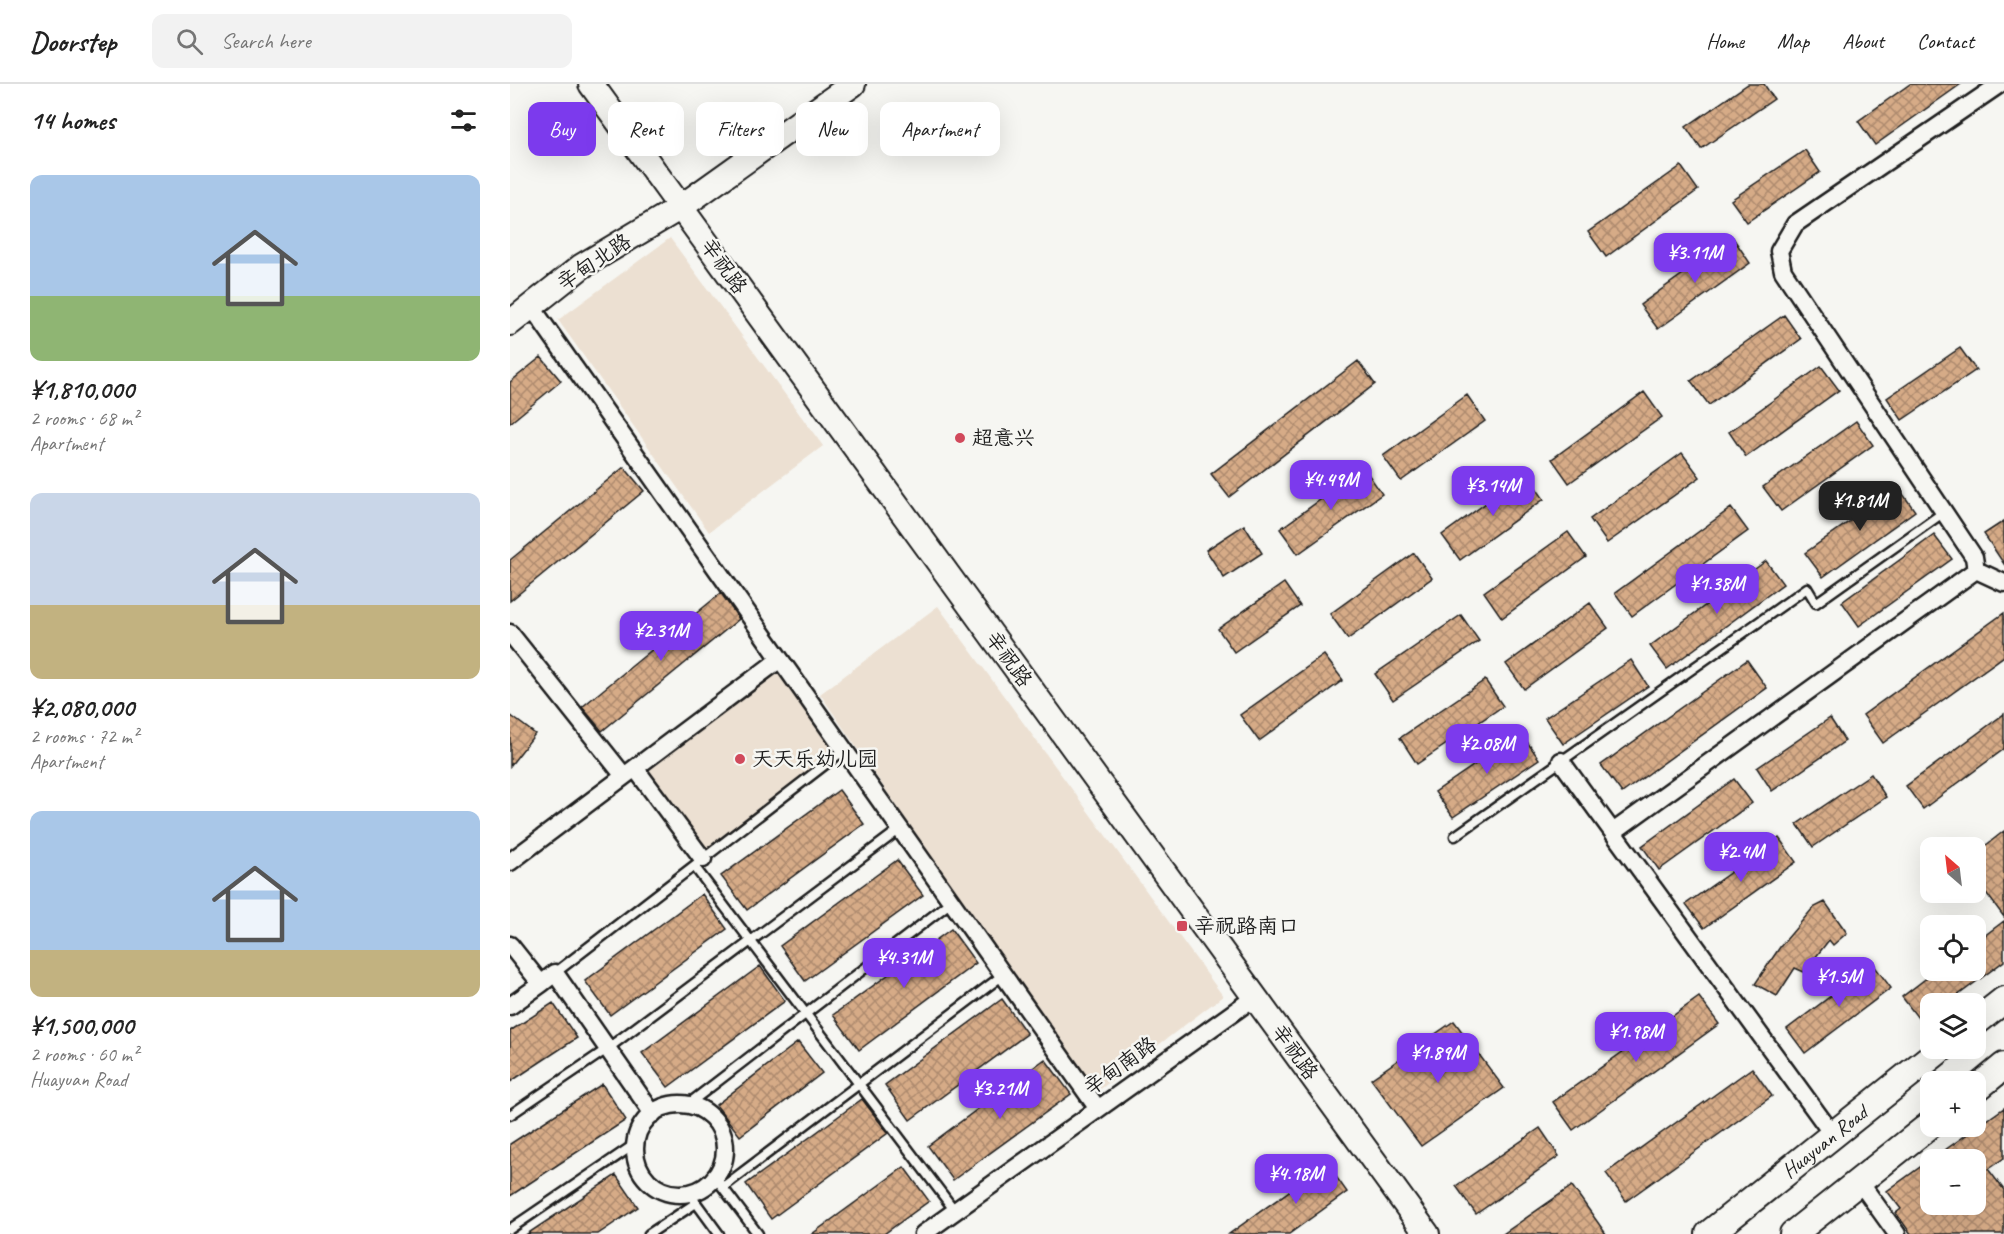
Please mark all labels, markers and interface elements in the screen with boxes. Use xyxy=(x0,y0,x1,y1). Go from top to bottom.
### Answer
search box xyxy=(152,14,572,68)
text: Doorstep xyxy=(30,24,116,59)
icon: search xyxy=(173,25,206,58)
text: Search here xyxy=(221,27,311,55)
text: Home xyxy=(1706,28,1744,54)
text: Map xyxy=(1777,28,1809,54)
text: About xyxy=(1842,28,1884,54)
text: Contact xyxy=(1917,28,1974,54)
chip: Buy xyxy=(528,102,596,156)
chip: Rent xyxy=(608,102,684,156)
chip: Filters xyxy=(696,102,784,156)
chip: New xyxy=(796,102,868,156)
chip: Apartment xyxy=(880,102,1000,156)
text: 14 homes xyxy=(30,104,115,137)
icon: filters xyxy=(447,104,480,137)
icon: home xyxy=(201,214,309,322)
street label: 辛甸北路 xyxy=(552,228,636,296)
street label: 辛祝路 xyxy=(695,233,753,299)
pin: ¥3.11M xyxy=(1646,233,1744,284)
text: ¥3.11M xyxy=(1668,240,1722,265)
text: ¥1,810,000 xyxy=(30,373,134,406)
text: 2 rooms · 68 m² xyxy=(30,406,138,431)
place label: 超意兴 xyxy=(972,425,1035,451)
text: Apartment xyxy=(30,431,103,456)
marker: 超意兴 xyxy=(953,431,967,445)
pin: ¥4.49M xyxy=(1282,460,1380,511)
pin: ¥3.14M xyxy=(1444,466,1542,517)
text: ¥4.49M xyxy=(1304,467,1358,492)
text: ¥3.14M xyxy=(1466,473,1520,498)
pin: ¥1.81M xyxy=(1811,481,1909,532)
text: ¥1.81M xyxy=(1833,488,1887,513)
icon: home xyxy=(201,532,309,640)
pin: ¥1.38M xyxy=(1668,564,1766,615)
text: ¥1.38M xyxy=(1690,571,1744,596)
pin: ¥2.31M xyxy=(612,611,710,662)
text: ¥2.31M xyxy=(634,618,688,643)
street label: 辛祝路 xyxy=(980,626,1038,692)
text: ¥2,080,000 xyxy=(30,691,134,724)
text: 2 rooms · 72 m² xyxy=(30,724,138,749)
pin: ¥2.08M xyxy=(1438,724,1536,775)
text: ¥2.08M xyxy=(1460,731,1514,756)
place label: 天天乐幼儿园 xyxy=(752,746,878,772)
text: Apartment xyxy=(30,749,103,774)
marker: 天天乐幼儿园 xyxy=(733,752,747,766)
pin: ¥2.4M xyxy=(1699,832,1783,883)
north arrow xyxy=(1920,837,1986,903)
map controls xyxy=(1920,837,1986,1215)
text: ¥2.4M xyxy=(1718,839,1764,864)
icon: home xyxy=(201,850,309,958)
place label: 辛祝路南口 xyxy=(1194,913,1299,939)
button: locate xyxy=(1920,915,1986,981)
marker: 辛祝路南口 xyxy=(1175,919,1189,933)
pin: ¥4.31M xyxy=(855,938,953,989)
text: ¥4.31M xyxy=(877,945,931,970)
pin: ¥1.5M xyxy=(1797,957,1881,1008)
text: ¥1.5M xyxy=(1816,964,1862,989)
button: layers xyxy=(1920,993,1986,1059)
text: ¥1,500,000 xyxy=(30,1009,133,1042)
pin: ¥1.98M xyxy=(1587,1012,1685,1063)
street label: 辛祝路 xyxy=(1266,1019,1324,1085)
text: ¥1.98M xyxy=(1609,1019,1663,1044)
street label: 辛甸南路 xyxy=(1078,1031,1162,1101)
pin: ¥1.89M xyxy=(1389,1033,1487,1084)
text: ¥1.89M xyxy=(1411,1040,1465,1065)
text: 2 rooms · 60 m² xyxy=(30,1042,138,1067)
text: Huayuan Road xyxy=(30,1067,127,1092)
pin: ¥3.21M xyxy=(951,1069,1049,1120)
button: + xyxy=(1920,1071,1986,1137)
text: ¥3.21M xyxy=(973,1076,1027,1101)
street label: Huayuan Road xyxy=(1777,1098,1875,1184)
button: − xyxy=(1920,1149,1986,1215)
pin: ¥4.18M xyxy=(1247,1154,1345,1205)
text: ¥4.18M xyxy=(1269,1161,1323,1186)

